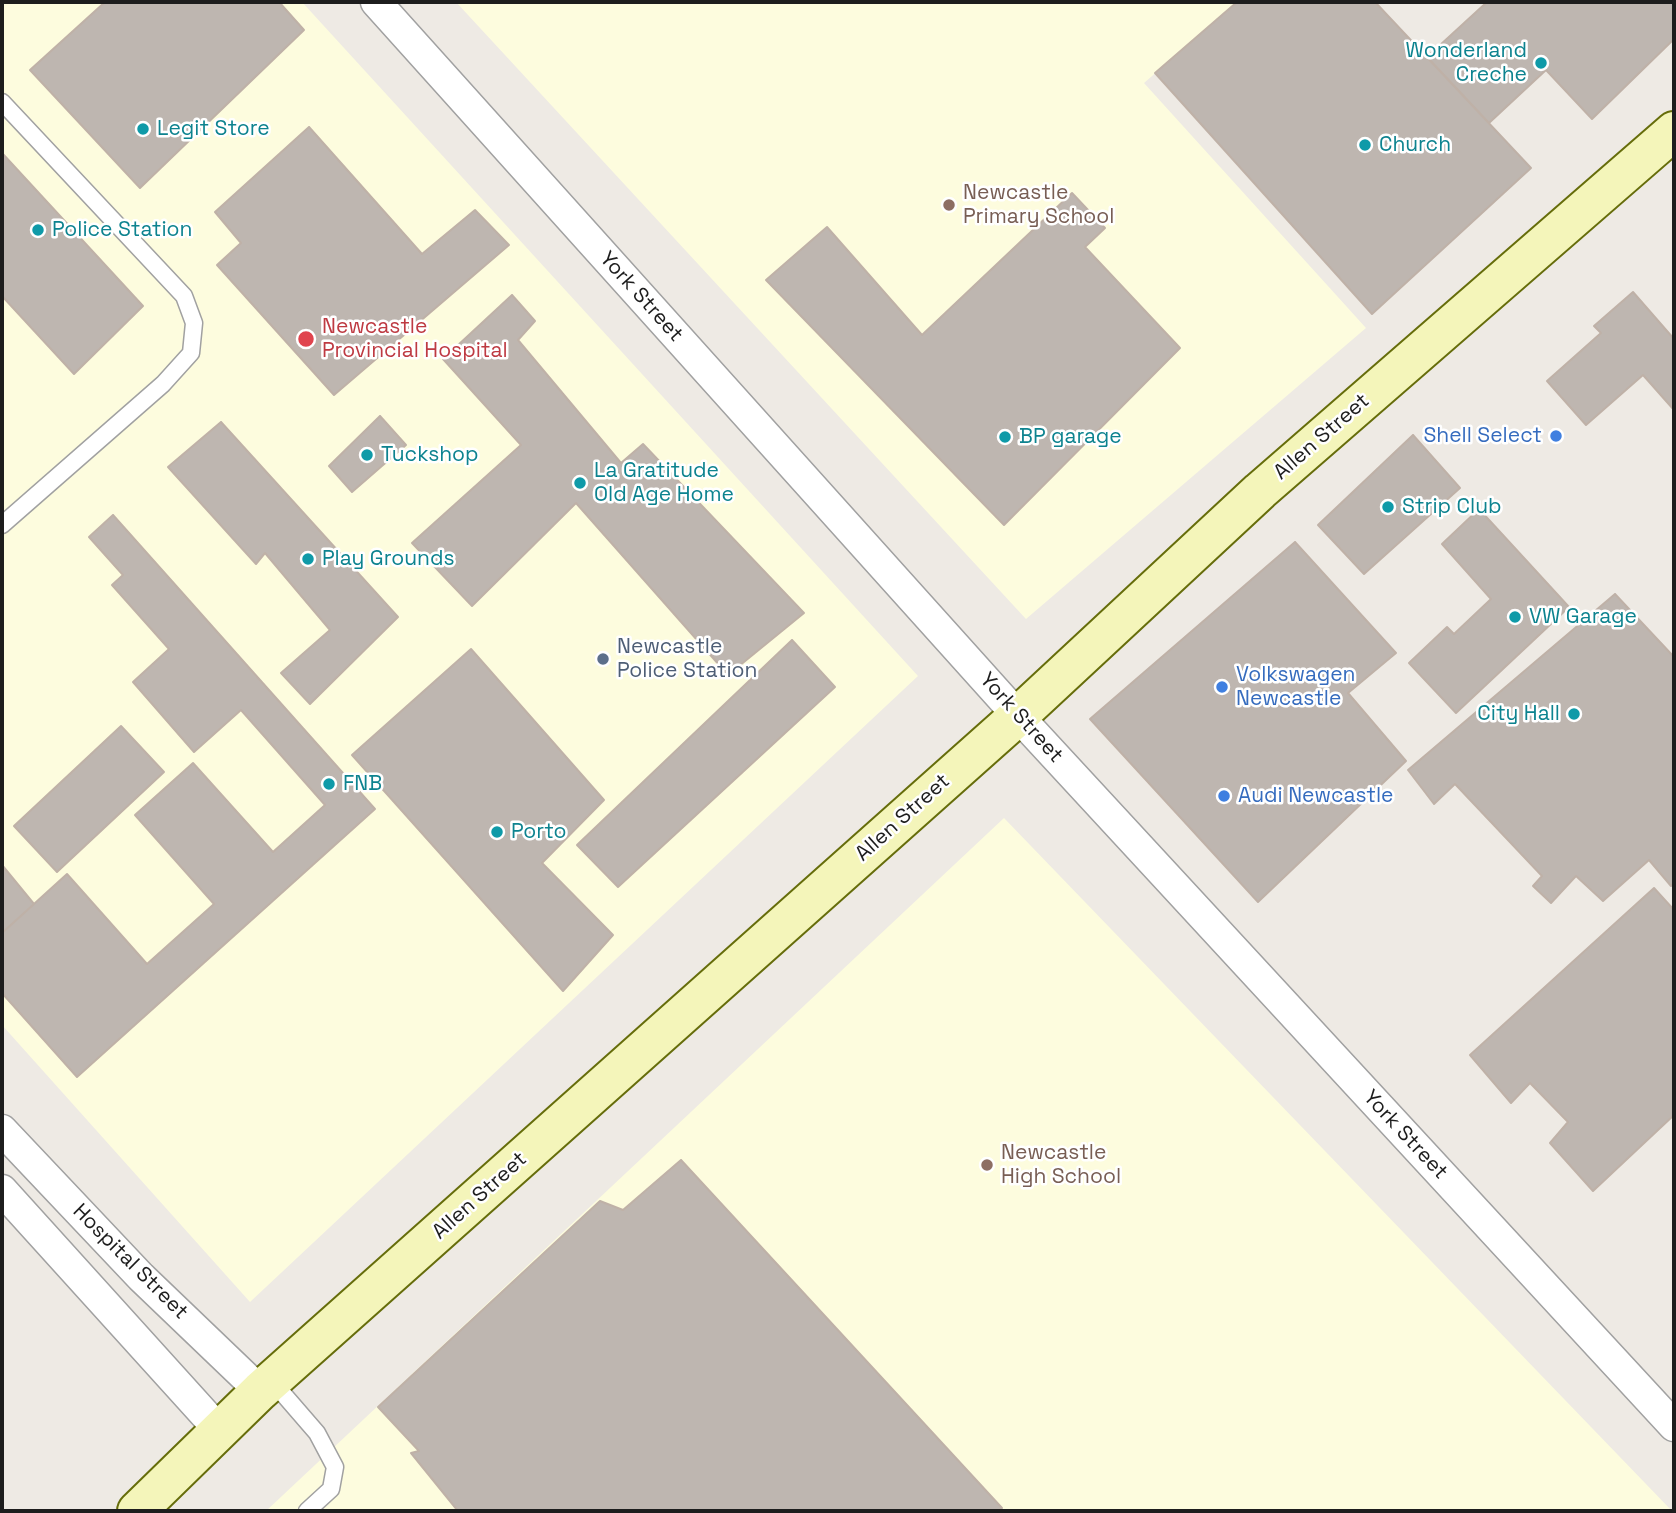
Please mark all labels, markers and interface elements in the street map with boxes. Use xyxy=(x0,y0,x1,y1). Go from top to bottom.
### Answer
place label: Wonderland Creche xyxy=(1406,38,1527,88)
marker: Wonderland Creche xyxy=(1533,55,1549,71)
place label: Legit Store xyxy=(157,116,270,142)
marker: Legit Store xyxy=(135,121,151,137)
place label: Church xyxy=(1379,132,1451,158)
marker: Church xyxy=(1357,137,1373,153)
place label: Newcastle Primary School xyxy=(963,180,1114,230)
marker: Newcastle Primary School xyxy=(941,197,957,213)
place label: Police Station xyxy=(52,217,192,243)
marker: Police Station xyxy=(30,222,46,238)
street label: York Street xyxy=(594,247,688,347)
place label: Newcastle Provincial Hospital xyxy=(322,314,508,364)
marker: Newcastle Provincial Hospital xyxy=(296,329,316,349)
street label: Allen Street xyxy=(1269,389,1375,485)
place label: Shell Select xyxy=(1423,423,1542,449)
place label: BP garage xyxy=(1019,424,1122,450)
marker: Shell Select xyxy=(1548,428,1564,444)
marker: BP garage xyxy=(997,429,1013,445)
place label: Tuckshop xyxy=(381,442,479,468)
marker: Tuckshop xyxy=(359,447,375,463)
place label: La Gratitude Old Age Home xyxy=(594,458,734,508)
marker: La Gratitude Old Age Home xyxy=(572,475,588,491)
place label: Strip Club xyxy=(1402,494,1502,520)
marker: Strip Club xyxy=(1380,499,1396,515)
place label: Play Grounds xyxy=(322,546,455,572)
marker: Play Grounds xyxy=(300,551,316,567)
place label: VW Garage xyxy=(1529,604,1637,630)
marker: VW Garage xyxy=(1507,609,1523,625)
place label: Newcastle Police Station xyxy=(617,634,757,684)
marker: Newcastle Police Station xyxy=(595,651,611,667)
place label: Volkswagen Newcastle xyxy=(1236,662,1355,712)
street label: York Street xyxy=(974,668,1068,768)
marker: Volkswagen Newcastle xyxy=(1214,679,1230,695)
place label: City Hall xyxy=(1477,701,1560,727)
marker: City Hall xyxy=(1566,706,1582,722)
street label: Allen Street xyxy=(851,769,955,867)
place label: FNB xyxy=(343,771,382,797)
marker: FNB xyxy=(321,776,337,792)
place label: Audi Newcastle xyxy=(1238,783,1394,809)
marker: Audi Newcastle xyxy=(1216,788,1232,804)
place label: Porto xyxy=(511,819,566,845)
marker: Porto xyxy=(489,824,505,840)
street label: York Street xyxy=(1357,1085,1453,1185)
place label: Newcastle High School xyxy=(1001,1140,1121,1190)
street label: Allen Street xyxy=(428,1147,532,1245)
marker: Newcastle High School xyxy=(979,1157,995,1173)
street label: Hospital Street xyxy=(67,1199,193,1325)

